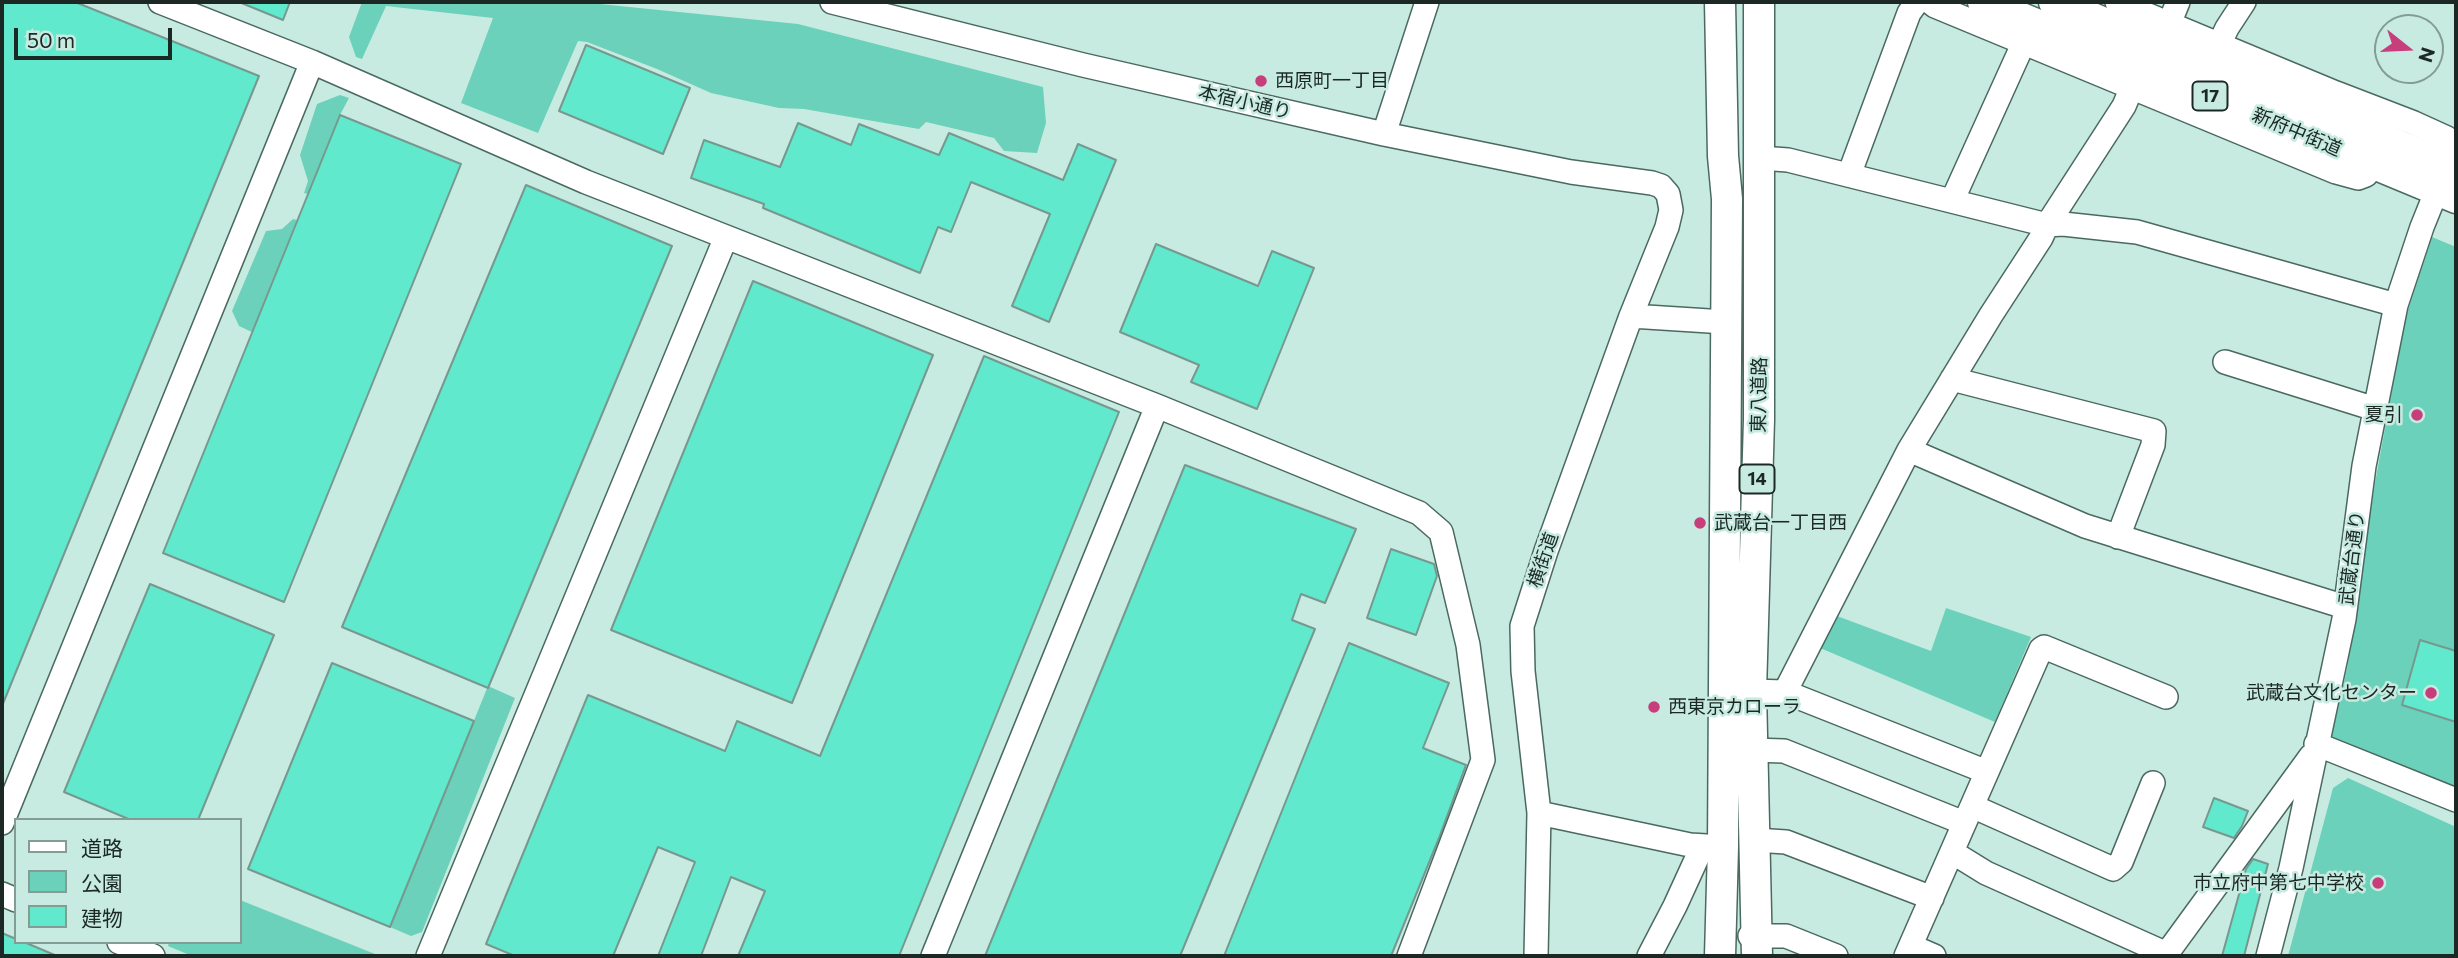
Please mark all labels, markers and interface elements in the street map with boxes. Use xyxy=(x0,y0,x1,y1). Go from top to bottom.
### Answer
scale bar xyxy=(18,14,175,58)
north arrow xyxy=(2374,14,2444,84)
text: 50 m xyxy=(27,27,75,52)
text: N xyxy=(2414,45,2441,65)
place label: 西原町一丁目 xyxy=(1275,70,1389,92)
marker: 西原町一丁目 xyxy=(1253,73,1269,89)
street label: 本宿小通り xyxy=(1196,80,1294,124)
road number: 17 xyxy=(2192,82,2228,110)
street label: 新府中街道 xyxy=(2249,103,2345,161)
street label: 東八道路 xyxy=(1747,357,1771,433)
place label: 夏引 xyxy=(2365,404,2403,426)
marker: 夏引 xyxy=(2409,407,2425,423)
road number: 14 xyxy=(1740,464,1774,494)
street label: 武蔵台通り xyxy=(2335,509,2369,607)
place label: 武蔵台一丁目西 xyxy=(1714,512,1847,534)
marker: 武蔵台一丁目西 xyxy=(1692,515,1708,531)
street label: 横街道 xyxy=(1523,529,1563,591)
place label: 武蔵台文化センター xyxy=(2246,682,2417,704)
marker: 武蔵台文化センター xyxy=(2423,685,2439,701)
place label: 西東京カローラ xyxy=(1668,696,1801,718)
marker: 西東京カローラ xyxy=(1646,699,1662,715)
legend xyxy=(14,818,242,944)
text: 道路 xyxy=(81,835,123,860)
text: 公園 xyxy=(81,870,123,895)
place label: 市立府中第七中学校 xyxy=(2193,872,2364,894)
marker: 市立府中第七中学校 xyxy=(2370,875,2386,891)
text: 建物 xyxy=(81,905,123,930)

